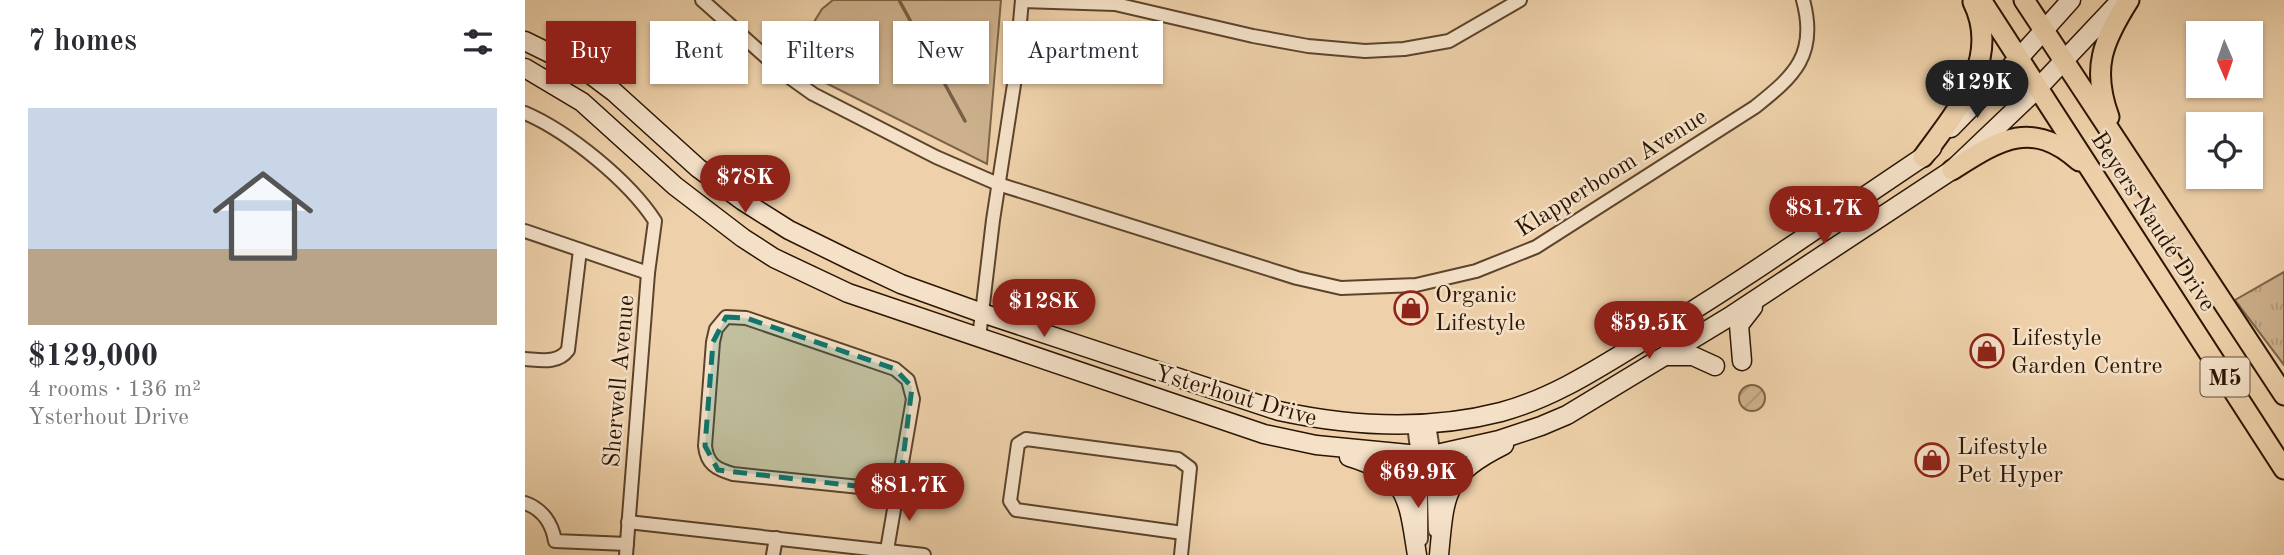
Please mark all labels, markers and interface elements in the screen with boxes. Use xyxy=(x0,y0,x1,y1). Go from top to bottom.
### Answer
chip: Buy xyxy=(546,21,636,84)
chip: Rent xyxy=(650,21,748,84)
chip: Filters xyxy=(762,21,879,84)
chip: New xyxy=(893,21,989,84)
chip: Apartment xyxy=(1003,21,1163,84)
north arrow xyxy=(2186,21,2263,98)
map controls xyxy=(2186,21,2263,189)
icon: filters xyxy=(459,23,497,61)
text: 7 homes xyxy=(28,27,137,57)
pin: $129K xyxy=(1928,60,2026,120)
text: $129K xyxy=(1941,71,2013,94)
street label: Klapperboom Avenue xyxy=(1512,105,1712,242)
button: locate xyxy=(2186,112,2263,189)
street label: Beyers Naudé Drive xyxy=(2086,128,2219,316)
icon: home xyxy=(200,153,326,279)
pin: $78K xyxy=(704,156,786,215)
text: $78K xyxy=(716,166,774,189)
pin: $81.7K xyxy=(1767,187,1881,246)
text: $81.7K xyxy=(1785,197,1863,220)
pin: $128K xyxy=(995,280,1093,339)
place label: Organic Lifestyle xyxy=(1435,284,1526,336)
shop icon: Organic Lifestyle xyxy=(1392,289,1430,327)
text: $128K xyxy=(1008,290,1080,313)
street label: Sherwell Avenue xyxy=(600,294,639,469)
pin: $59.5K xyxy=(1592,302,1706,361)
text: $59.5K xyxy=(1610,312,1688,335)
place label: Lifestyle Garden Centre xyxy=(2011,327,2163,379)
shop icon: Lifestyle Garden Centre xyxy=(1968,332,2006,370)
text: $129,000 xyxy=(28,342,158,372)
road number: M5 xyxy=(2201,358,2249,396)
street label: Ysterhout Drive xyxy=(1152,362,1319,432)
text: 4 rooms · 136 m² xyxy=(28,378,201,401)
text: Ysterhout Drive xyxy=(28,406,189,429)
place label: Lifestyle Pet Hyper xyxy=(1957,436,2063,488)
shop icon: Lifestyle Pet Hyper xyxy=(1913,441,1951,479)
pin: $69.9K xyxy=(1361,450,1475,510)
text: $69.9K xyxy=(1379,461,1457,484)
pin: $81.7K xyxy=(852,463,966,523)
text: $81.7K xyxy=(870,474,948,497)

